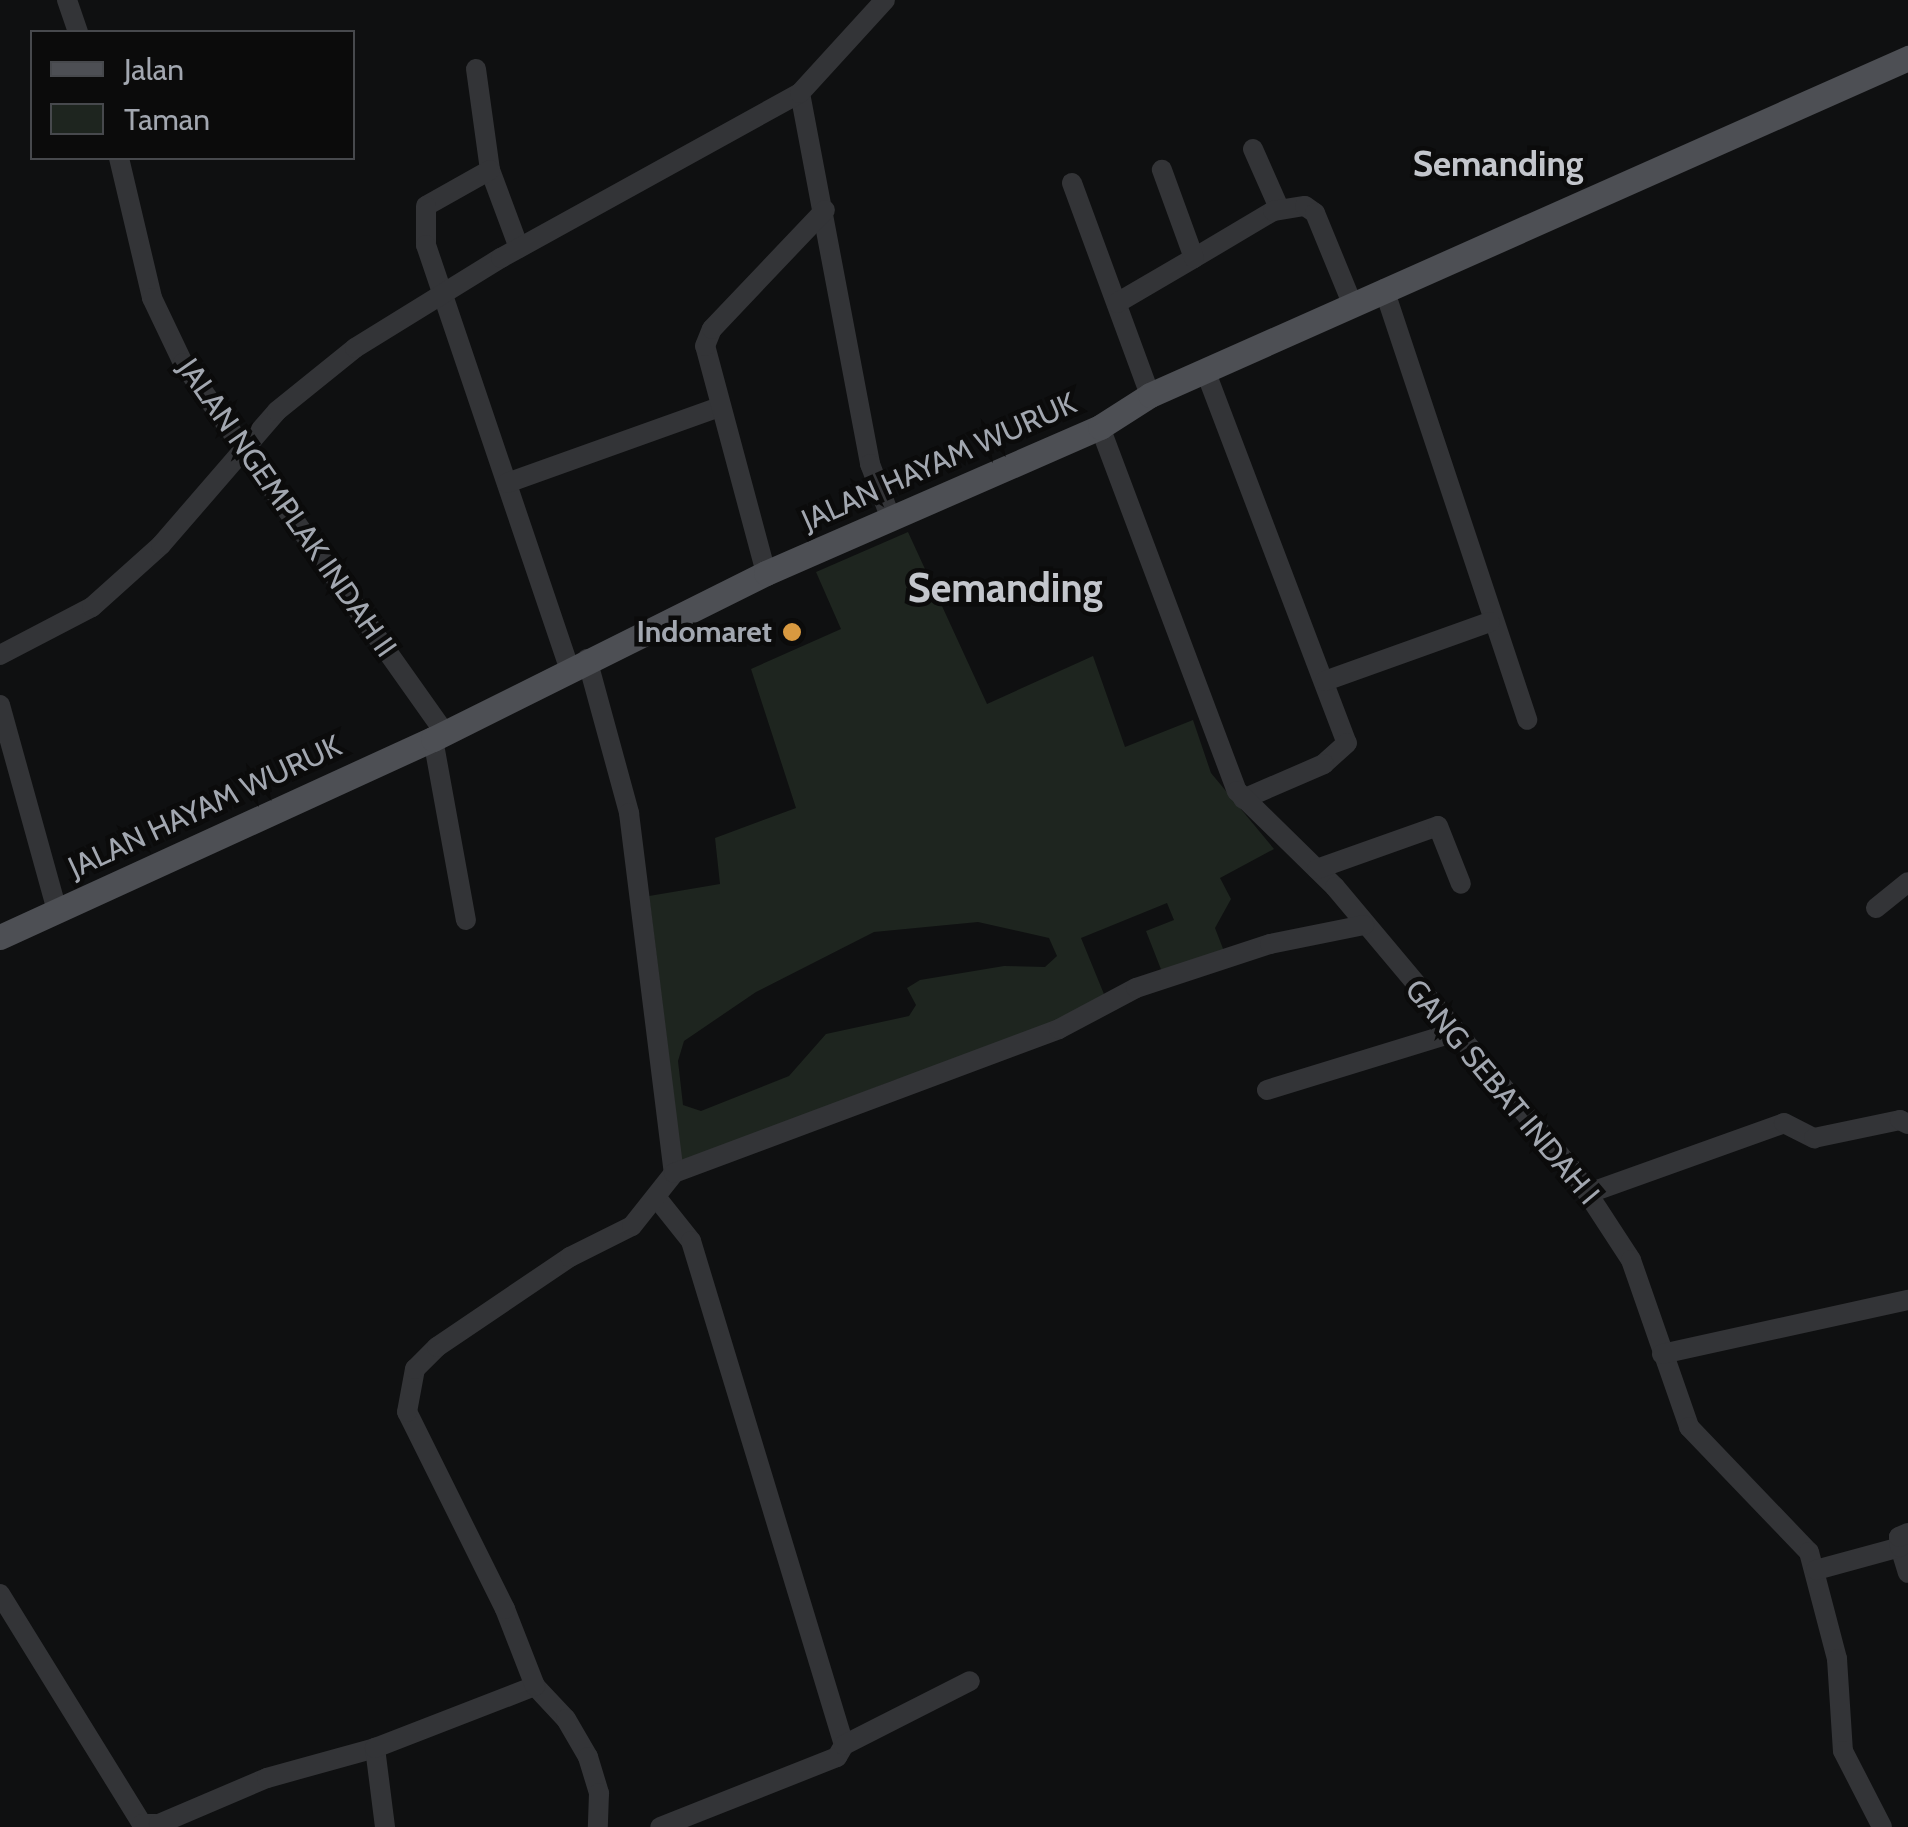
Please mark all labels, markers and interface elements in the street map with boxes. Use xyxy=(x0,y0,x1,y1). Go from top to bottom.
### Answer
legend xyxy=(30,30,355,160)
text: Jalan xyxy=(124,51,184,88)
text: Taman xyxy=(124,101,210,138)
district label: Semanding xyxy=(1413,143,1583,185)
street label: JALAN NGEMPLAK INDAH II xyxy=(170,352,404,664)
street label: JALAN HAYAM WURUK xyxy=(796,385,1082,539)
district label: Semanding xyxy=(907,564,1103,612)
place label: Indomaret xyxy=(637,614,772,650)
marker: Indomaret xyxy=(781,621,803,643)
street label: JALAN HAYAM WURUK xyxy=(63,728,347,886)
street label: GANG SEBAT INDAH I xyxy=(1397,972,1607,1212)

